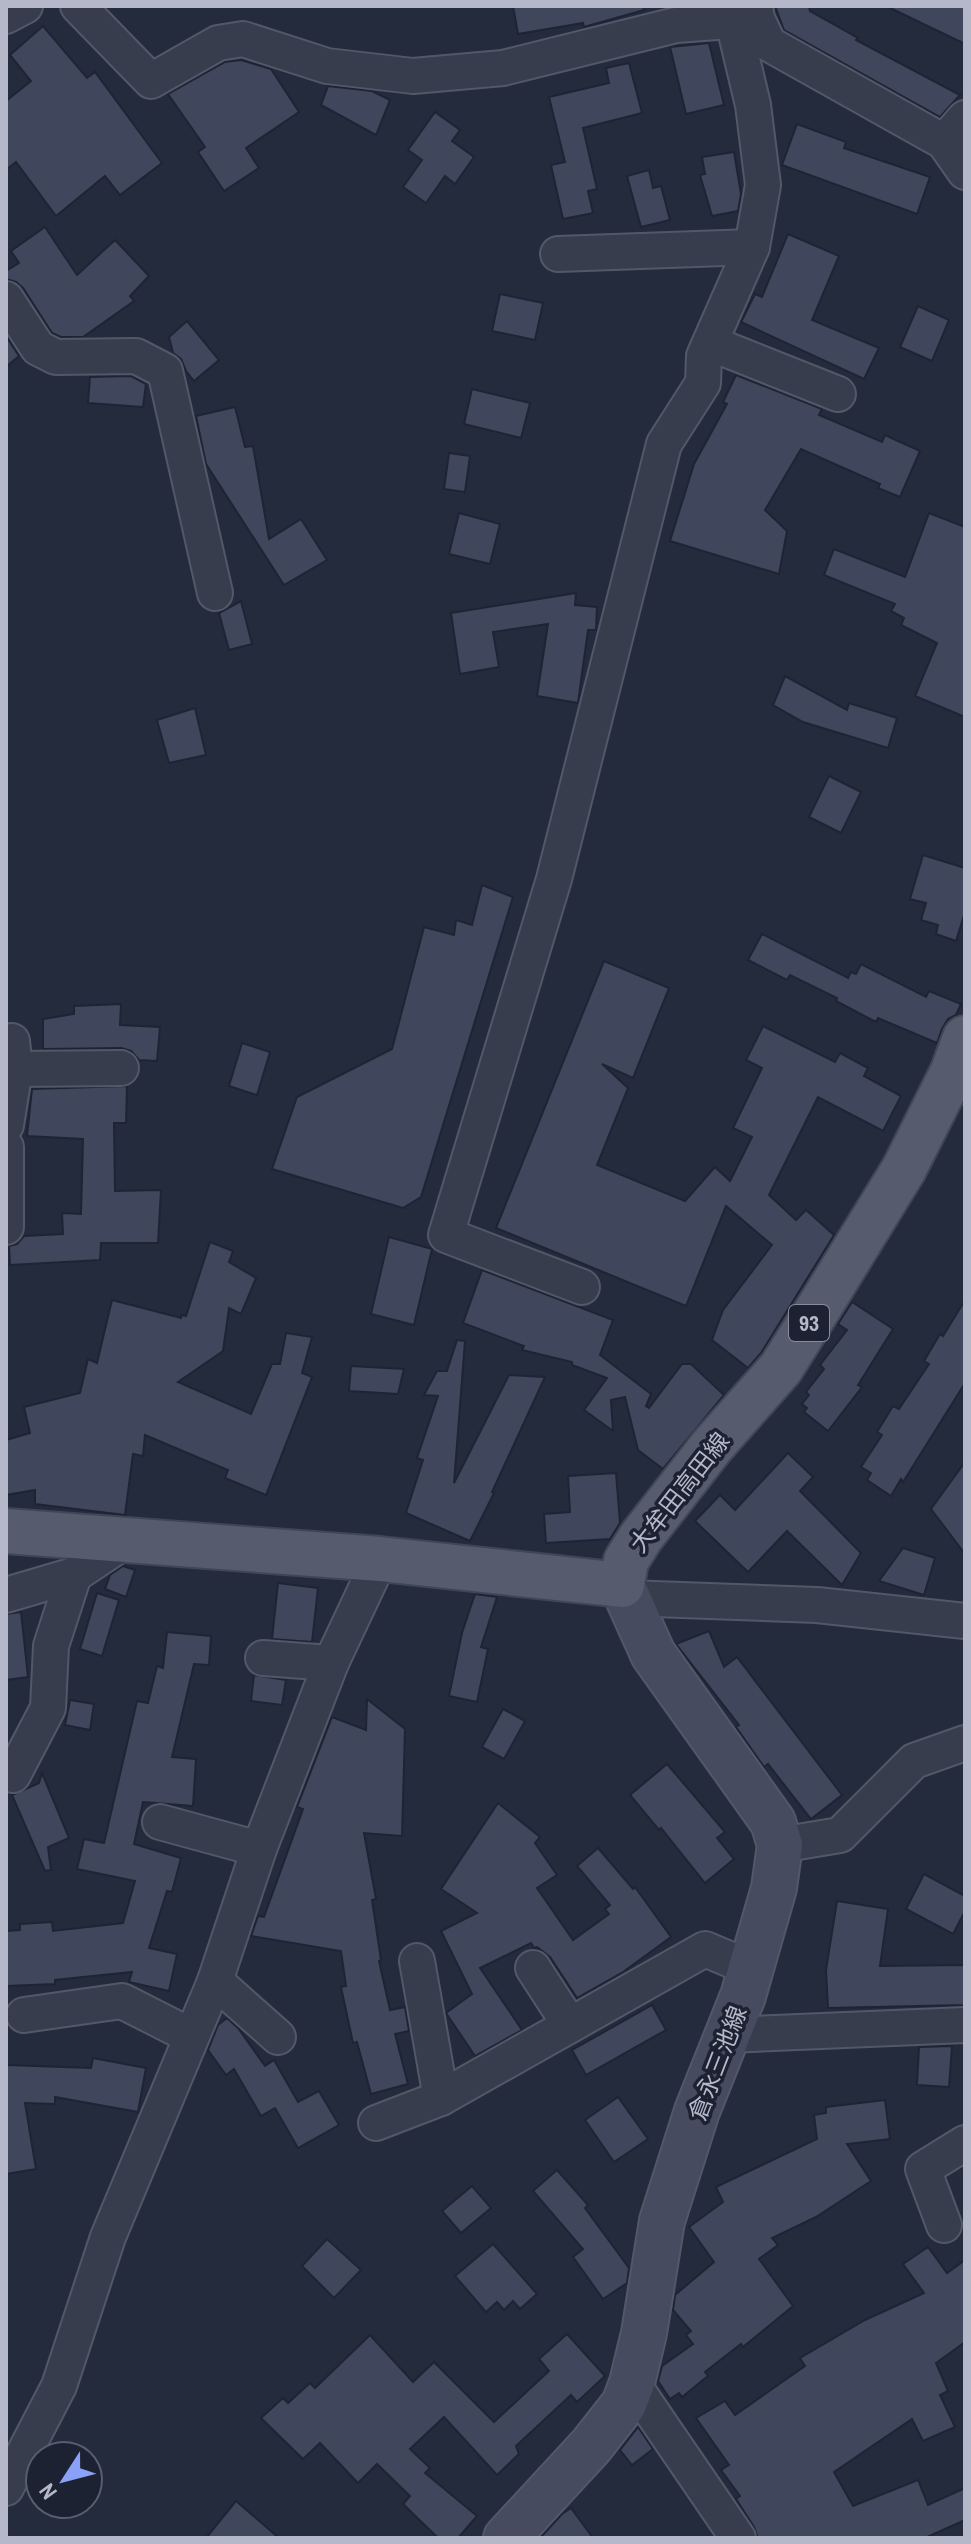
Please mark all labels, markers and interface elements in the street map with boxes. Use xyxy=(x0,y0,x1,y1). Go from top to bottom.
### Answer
road number: 93 xyxy=(789,1305,829,1341)
street label: 大牟田高田線 xyxy=(622,1425,736,1559)
street label: 倉永三池線 xyxy=(681,2001,753,2125)
north arrow xyxy=(24,2440,104,2520)
text: N xyxy=(32,2478,64,2506)

